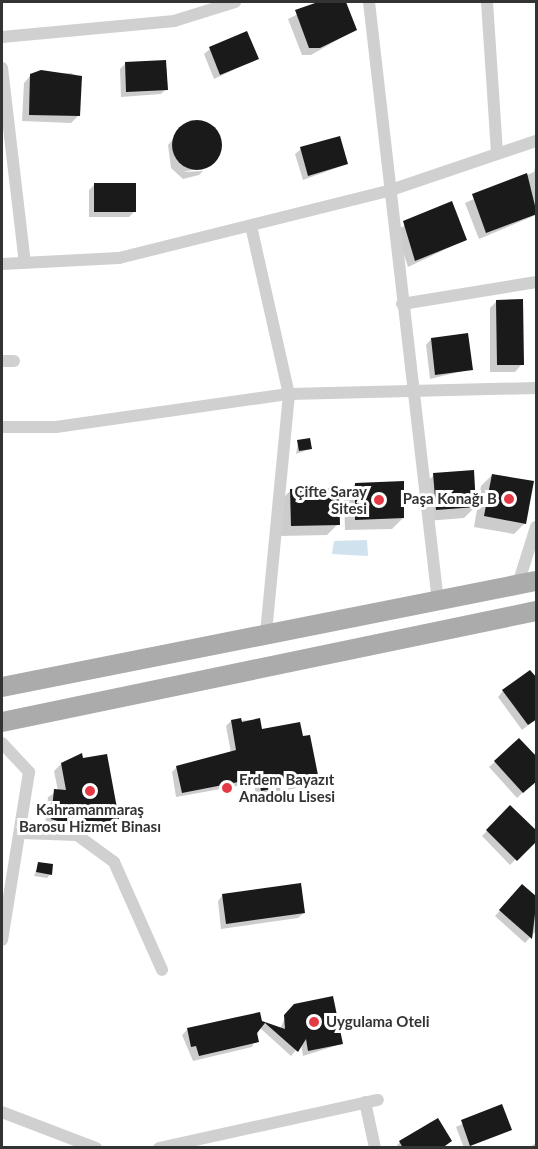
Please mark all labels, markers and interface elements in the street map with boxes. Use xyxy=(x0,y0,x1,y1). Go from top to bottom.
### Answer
place label: Çifte Saray Sitesi xyxy=(295,482,367,517)
place label: Paşa Konağı B xyxy=(403,490,497,508)
marker: Paşa Konağı B xyxy=(502,492,516,506)
marker: Çifte Saray Sitesi xyxy=(372,493,386,507)
place label: Erdem Bayazıt Anadolu Lisesi xyxy=(239,770,335,805)
marker: Erdem Bayazıt Anadolu Lisesi xyxy=(220,781,234,795)
marker: Kahramanmaraş Barosu Hizmet Binası xyxy=(83,784,97,798)
place label: Kahramanmaraş Barosu Hizmet Binası xyxy=(19,800,161,835)
place label: Uygulama Oteli xyxy=(326,1013,429,1031)
marker: Uygulama Oteli xyxy=(307,1015,321,1029)

